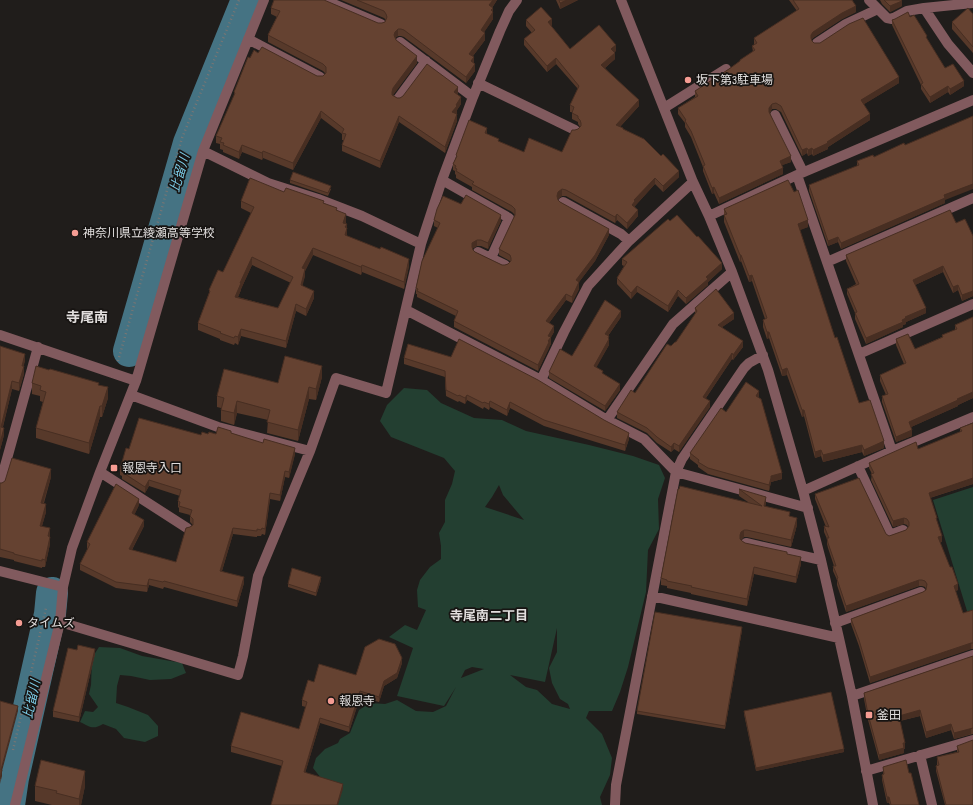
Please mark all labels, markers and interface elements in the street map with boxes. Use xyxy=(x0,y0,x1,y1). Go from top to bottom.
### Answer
place label: 坂下第3駐車場 xyxy=(696,73,773,88)
marker: 坂下第3駐車場 xyxy=(683,75,693,85)
water label: 比留川 xyxy=(167,150,194,194)
place label: 神奈川県立綾瀬高等学校 xyxy=(83,226,215,241)
marker: 神奈川県立綾瀬高等学校 xyxy=(70,228,80,238)
district label: 寺尾南 xyxy=(66,309,108,326)
place label: 報恩寺入口 xyxy=(122,461,182,476)
marker: 報恩寺入口 xyxy=(109,463,119,473)
district label: 寺尾南二丁目 xyxy=(450,608,528,624)
place label: タイムズ xyxy=(27,616,75,631)
marker: タイムズ xyxy=(14,618,24,628)
water label: 比留川 xyxy=(20,676,44,720)
place label: 報恩寺 xyxy=(339,694,375,709)
marker: 報恩寺 xyxy=(326,696,336,706)
place label: 釜田 xyxy=(877,708,901,723)
marker: 釜田 xyxy=(864,710,874,720)

